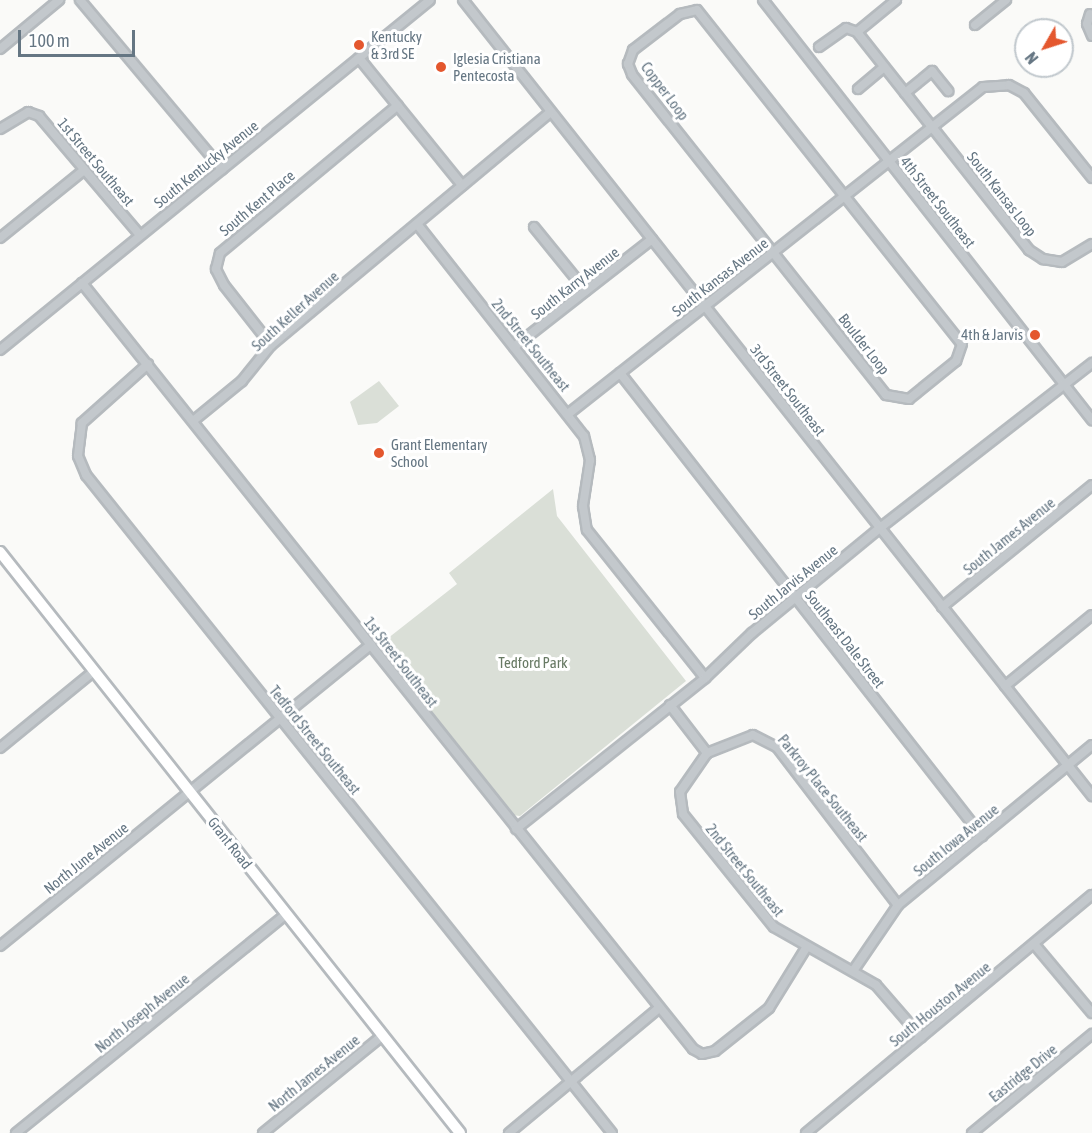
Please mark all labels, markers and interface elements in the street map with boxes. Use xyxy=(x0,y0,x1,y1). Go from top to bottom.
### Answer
scale bar xyxy=(21,18,138,56)
north arrow xyxy=(1014,18,1074,78)
place label: Kentucky & 3rd SE xyxy=(371,27,422,62)
text: 100 m xyxy=(29,30,70,51)
marker: Kentucky & 3rd SE xyxy=(352,38,366,52)
place label: Iglesia Cristiana Pentecosta xyxy=(453,49,541,84)
text: N xyxy=(1022,49,1042,67)
street label: Copper Loop xyxy=(637,58,693,124)
marker: Iglesia Cristiana Pentecosta xyxy=(434,60,448,74)
street label: 1st Street Southeast xyxy=(54,114,138,210)
street label: South Kentucky Avenue xyxy=(150,116,262,212)
street label: South Kansas Loop xyxy=(963,148,1041,240)
street label: 4th Street Southeast xyxy=(897,153,979,251)
street label: South Kent Place xyxy=(216,166,298,240)
street label: South Kansas Avenue xyxy=(668,234,772,320)
street label: South Karry Avenue xyxy=(527,243,623,323)
street label: South Keller Avenue xyxy=(248,267,342,355)
street label: 2nd Street Southeast xyxy=(488,295,574,395)
street label: Boulder Loop xyxy=(835,310,893,378)
place label: 4th & Jarvis xyxy=(961,326,1023,344)
marker: 4th & Jarvis xyxy=(1028,328,1042,342)
street label: 3rd Street Southeast xyxy=(747,341,829,439)
place label: Grant Elementary School xyxy=(391,435,488,470)
marker: Grant Elementary School xyxy=(372,446,386,460)
street label: South James Avenue xyxy=(960,494,1058,578)
street label: South Jarvis Avenue xyxy=(745,541,841,623)
street label: Southeast Dale Street xyxy=(801,587,889,691)
street label: 1st Street Southeast xyxy=(360,613,442,711)
park label: Tedford Park xyxy=(498,654,568,672)
street label: Tedford Street Southeast xyxy=(266,682,364,798)
street label: Parkroy Place Southeast xyxy=(774,731,872,845)
street label: South Iowa Avenue xyxy=(910,800,1002,880)
street label: Grant Road xyxy=(204,813,256,873)
street label: North June Avenue xyxy=(40,818,132,898)
street label: 2nd Street Southeast xyxy=(702,820,788,920)
street label: South Houston Avenue xyxy=(886,958,994,1050)
street label: North Joseph Avenue xyxy=(91,970,193,1056)
street label: North James Avenue xyxy=(265,1031,363,1115)
street label: Eastridge Drive xyxy=(985,1040,1061,1106)

